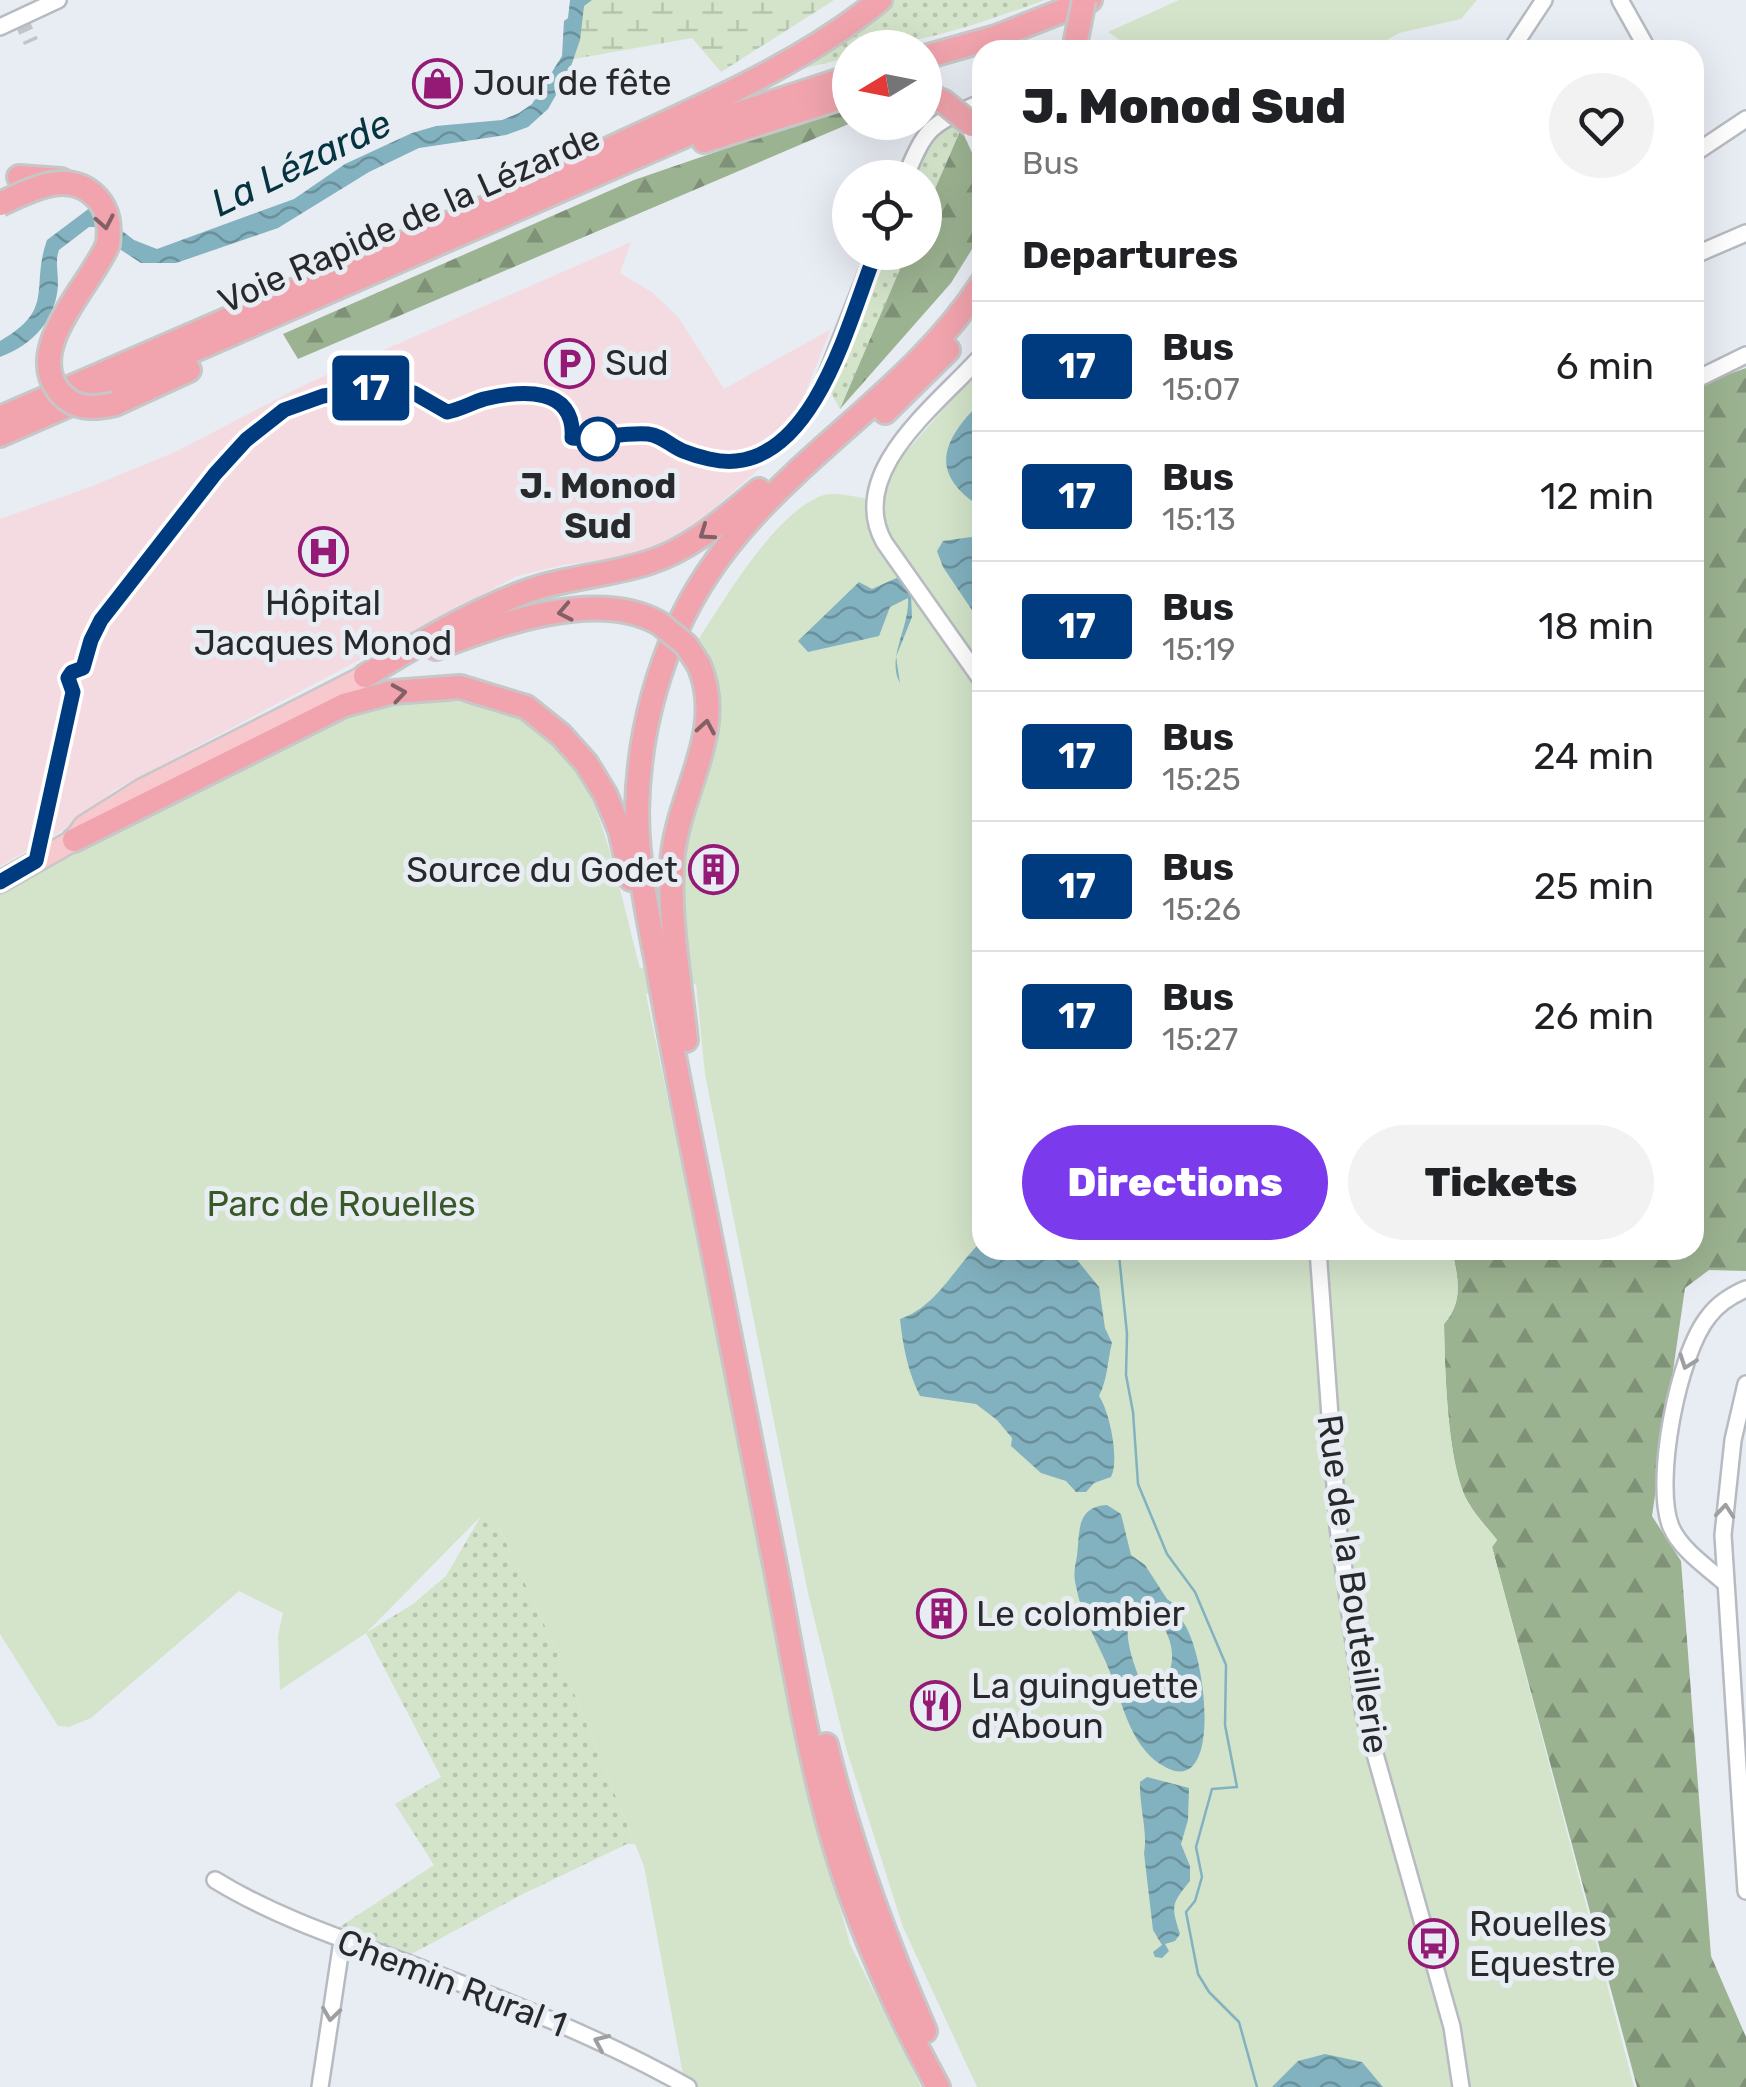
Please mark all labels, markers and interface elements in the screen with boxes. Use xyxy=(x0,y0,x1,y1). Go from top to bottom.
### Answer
north arrow xyxy=(832,30,942,140)
map controls xyxy=(832,30,942,270)
shop icon: Jour de fête xyxy=(412,57,464,109)
place label: Jour de fête xyxy=(473,62,672,104)
button: heart xyxy=(1549,73,1654,178)
text: J. Monod Sud xyxy=(1022,78,1346,135)
water label: La Lézarde xyxy=(204,100,398,226)
street label: Voie Rapide de la Lézarde xyxy=(212,116,606,322)
text: Bus xyxy=(1022,144,1079,182)
button: locate xyxy=(832,160,942,270)
one-way arrow xyxy=(94,213,115,230)
text: Departures xyxy=(1022,232,1238,278)
text: Bus xyxy=(1162,324,1234,370)
parking icon: Sud xyxy=(544,337,596,389)
place label: Sud xyxy=(605,342,669,384)
text: 6 min xyxy=(1556,343,1654,389)
text: 17 xyxy=(1058,345,1096,387)
line badge: 17 xyxy=(326,356,416,420)
text: 17 xyxy=(352,367,390,409)
text: 15:07 xyxy=(1162,370,1240,408)
marker: J. Monod Sud xyxy=(577,418,619,460)
text: Bus xyxy=(1162,454,1234,500)
place label: J. Monod Sud xyxy=(520,465,676,547)
text: 12 min xyxy=(1540,473,1654,519)
text: 17 xyxy=(1058,475,1096,517)
text: 15:13 xyxy=(1162,500,1236,538)
one-way arrow xyxy=(698,521,717,539)
hospital icon: Hôpital Jacques Monod xyxy=(297,525,349,577)
place label: Hôpital Jacques Monod xyxy=(194,582,452,664)
text: Bus xyxy=(1162,584,1234,630)
one-way arrow xyxy=(557,601,573,622)
text: 18 min xyxy=(1538,603,1654,649)
text: 17 xyxy=(1058,605,1096,647)
text: 15:19 xyxy=(1162,630,1236,668)
one-way arrow xyxy=(391,683,408,704)
text: Bus xyxy=(1162,714,1234,760)
one-way arrow xyxy=(695,719,716,735)
text: 24 min xyxy=(1533,733,1654,779)
text: 17 xyxy=(1058,735,1096,777)
text: 15:25 xyxy=(1162,760,1241,798)
building icon: Source du Godet xyxy=(687,844,739,896)
text: Bus xyxy=(1162,844,1234,890)
place label: Source du Godet xyxy=(406,849,678,891)
text: 25 min xyxy=(1534,863,1654,909)
text: 17 xyxy=(1058,865,1096,907)
text: 15:26 xyxy=(1162,890,1241,928)
text: Bus xyxy=(1162,974,1234,1020)
text: 26 min xyxy=(1533,993,1654,1039)
text: 17 xyxy=(1058,995,1096,1037)
text: 15:27 xyxy=(1162,1020,1238,1058)
button: Directions xyxy=(1022,1125,1328,1240)
button: Tickets xyxy=(1348,1125,1654,1240)
park label: Parc de Rouelles xyxy=(206,1183,476,1225)
one-way arrow xyxy=(1678,1353,1699,1370)
street label: Rue de la Bouteillerie xyxy=(1308,1412,1398,1756)
one-way arrow xyxy=(1713,1503,1735,1519)
building icon: Le colombier xyxy=(915,1588,967,1640)
place label: Le colombier xyxy=(976,1593,1185,1635)
place label: La guinguette d'Aboun xyxy=(971,1665,1199,1747)
restaurant icon: La guinguette d'Aboun xyxy=(910,1680,962,1732)
place label: Rouelles Equestre xyxy=(1469,1903,1616,1985)
bus stop icon: Rouelles Equestre xyxy=(1408,1918,1460,1970)
street label: Chemin Rural 1 xyxy=(332,1920,572,2046)
one-way arrow xyxy=(322,2006,343,2022)
one-way arrow xyxy=(593,2034,611,2054)

